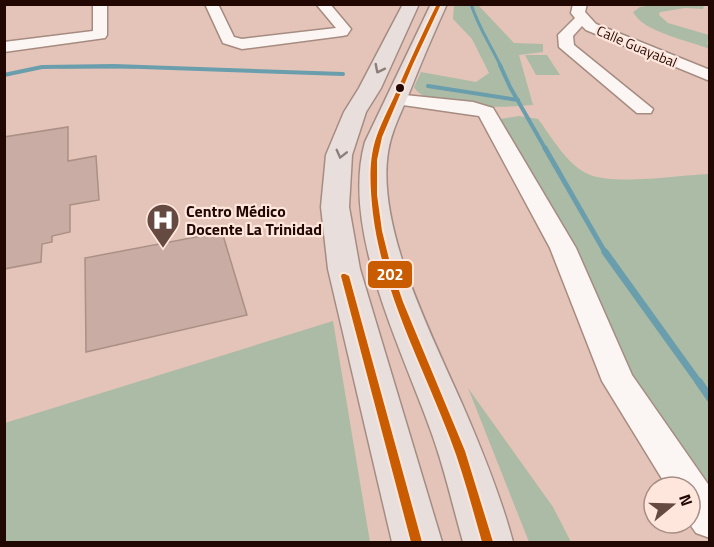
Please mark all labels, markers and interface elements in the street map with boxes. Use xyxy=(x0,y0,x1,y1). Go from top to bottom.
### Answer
street label: Calle Guayabal xyxy=(594,20,680,72)
one-way arrow xyxy=(375,63,387,74)
unlabelled marker xyxy=(394,82,406,94)
one-way arrow xyxy=(335,149,348,159)
place label: Centro Médico Docente La Trinidad xyxy=(186,199,322,241)
hospital icon: Centro Médico Docente La Trinidad xyxy=(145,202,181,249)
line badge: 202 xyxy=(367,260,413,289)
text: 202 xyxy=(377,262,403,286)
north arrow xyxy=(642,475,702,535)
text: N xyxy=(673,491,699,509)

